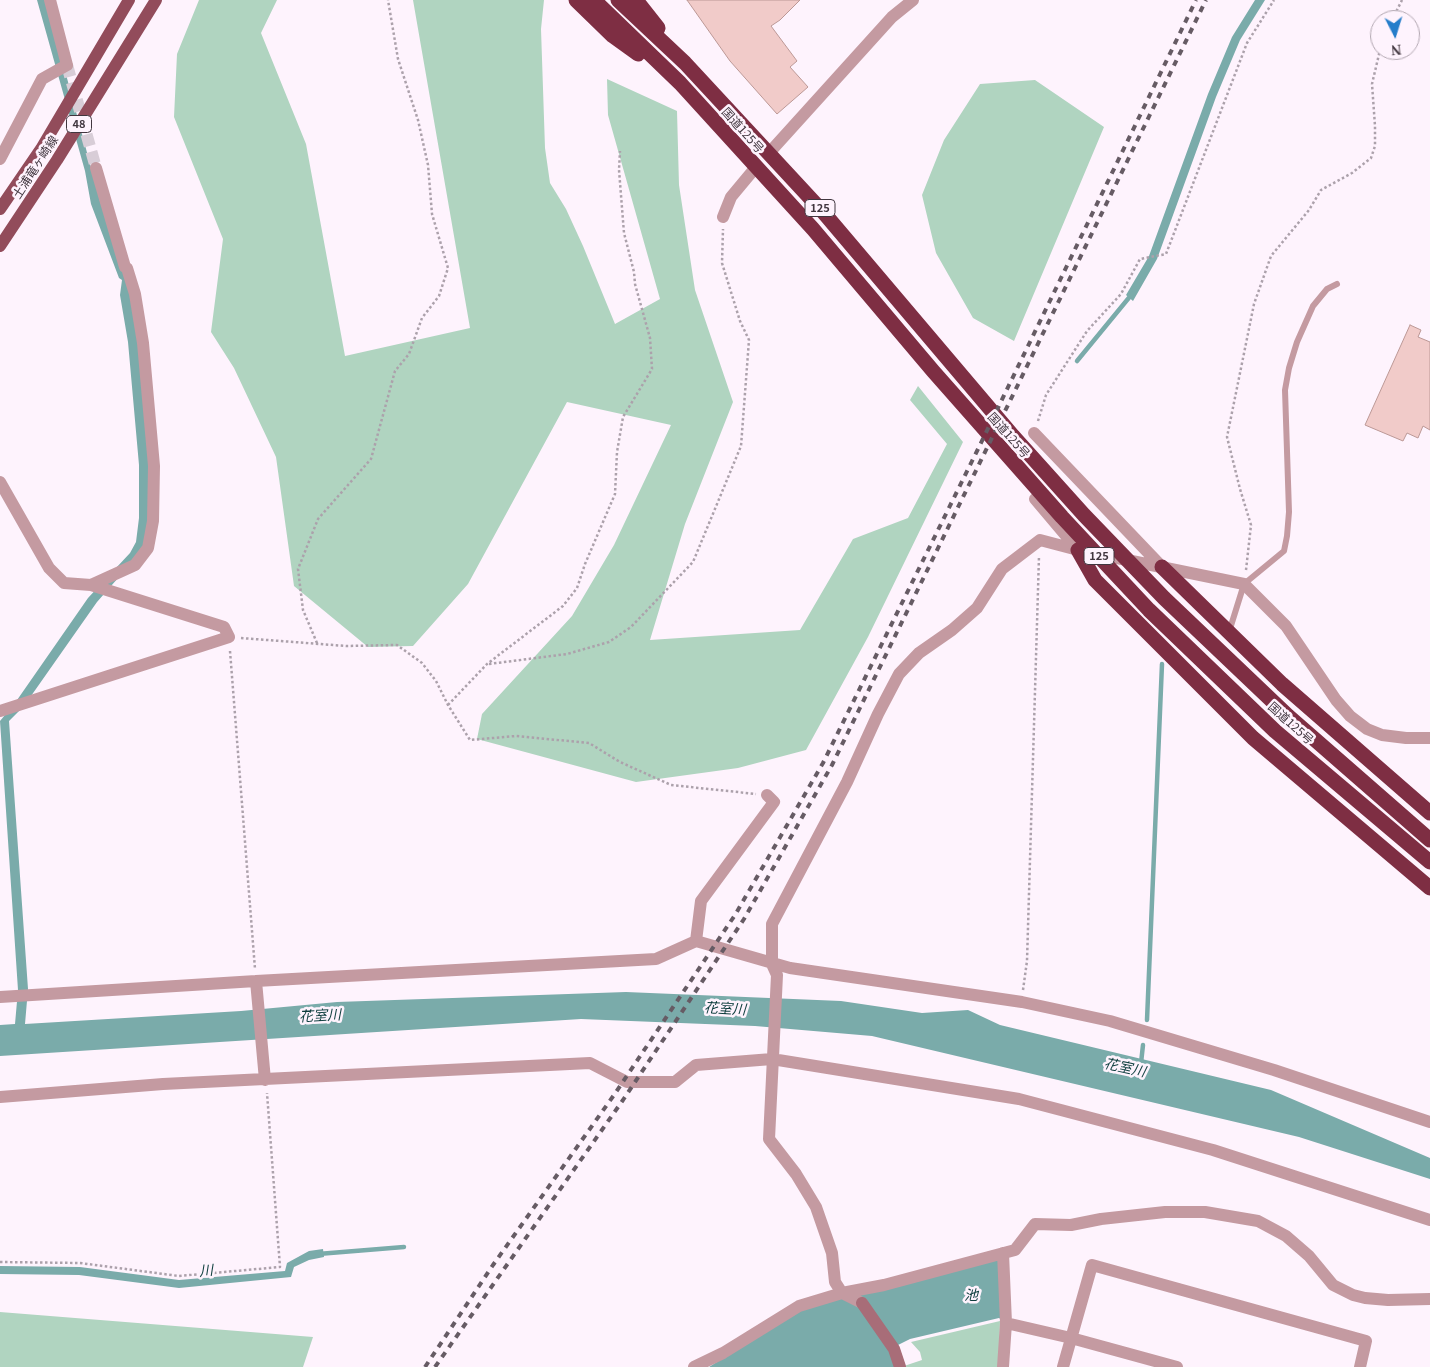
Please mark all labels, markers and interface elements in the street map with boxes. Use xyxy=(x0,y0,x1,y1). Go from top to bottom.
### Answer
north arrow xyxy=(1370,10,1420,60)
text: N xyxy=(1391,42,1402,57)
street label: 国道125号 xyxy=(719,104,767,156)
road number: 48 xyxy=(66,116,92,132)
street label: 土浦竜ヶ崎線 xyxy=(9,133,61,201)
road number: 125 xyxy=(805,200,835,217)
street label: 国道125号 xyxy=(985,409,1033,461)
road number: 125 xyxy=(1084,548,1114,564)
street label: 国道125号 xyxy=(1265,699,1317,747)
water label: 花室川 xyxy=(704,999,746,1017)
water label: 花室川 xyxy=(299,1006,341,1024)
water label: 花室川 xyxy=(1103,1054,1147,1080)
water label: 川 xyxy=(198,1261,214,1279)
water label: 池 xyxy=(964,1287,978,1303)

